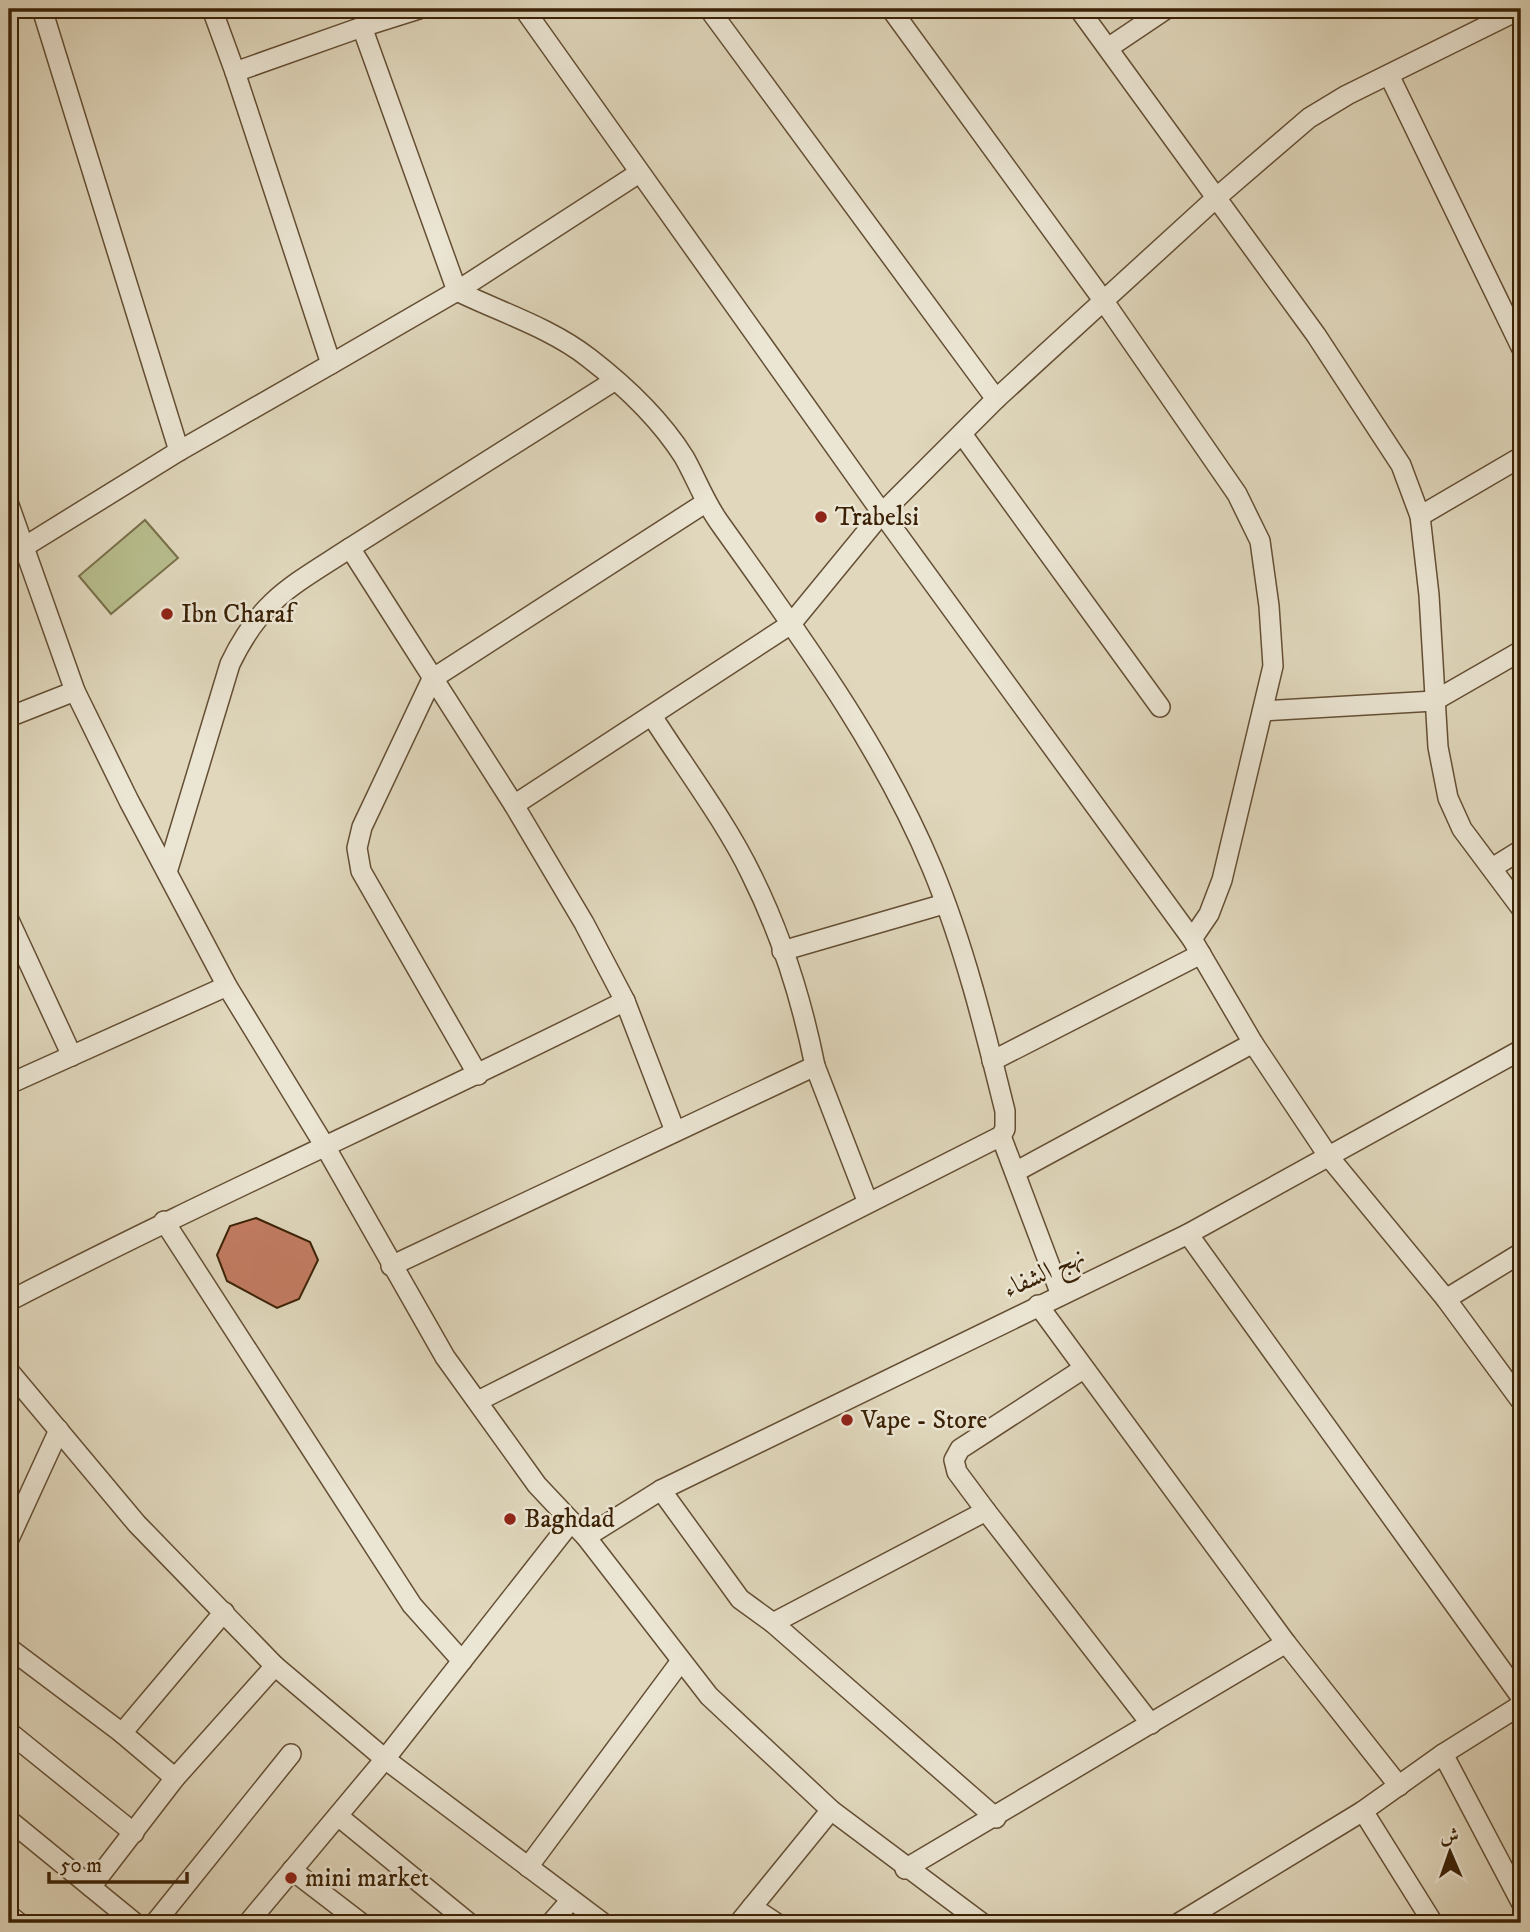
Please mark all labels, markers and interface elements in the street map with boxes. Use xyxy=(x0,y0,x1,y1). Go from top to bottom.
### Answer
place label: Trabelsi xyxy=(835,501,919,534)
marker: Trabelsi xyxy=(813,509,829,525)
place label: Ibn Charaf xyxy=(181,598,298,631)
marker: Ibn Charaf xyxy=(159,606,175,622)
street label: نهج الشفاء xyxy=(998,1240,1093,1312)
place label: Vape - Store xyxy=(860,1404,987,1437)
marker: Vape - Store xyxy=(839,1412,855,1428)
place label: Baghdad xyxy=(524,1503,615,1536)
marker: Baghdad xyxy=(502,1511,518,1527)
north arrow xyxy=(1414,1816,1484,1886)
text: ش xyxy=(1440,1825,1459,1848)
scale bar xyxy=(49,1841,187,1885)
text: 50 m xyxy=(60,1853,102,1879)
place label: mini market xyxy=(305,1862,429,1895)
marker: mini market xyxy=(283,1870,299,1886)

